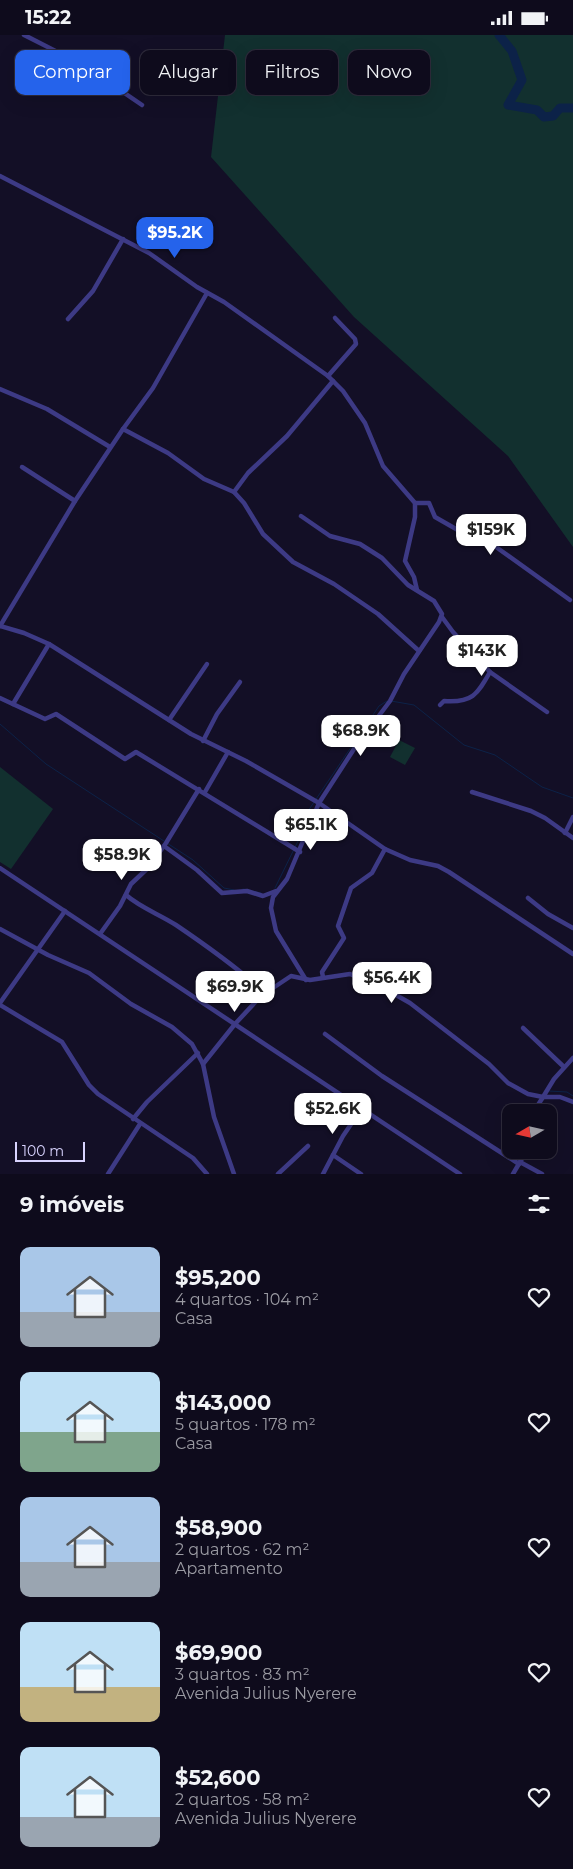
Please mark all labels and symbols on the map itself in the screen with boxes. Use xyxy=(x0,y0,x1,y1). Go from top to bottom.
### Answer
pin: $95.2K xyxy=(134,217,216,259)
pin: $159K xyxy=(456,513,526,556)
pin: $143K xyxy=(447,635,517,677)
pin: $68.9K xyxy=(320,715,402,757)
pin: $65.1K xyxy=(270,809,352,851)
pin: $58.9K xyxy=(81,839,163,881)
pin: $56.4K xyxy=(351,961,433,1004)
pin: $69.9K xyxy=(194,971,276,1013)
pin: $52.6K xyxy=(292,1093,374,1135)
north arrow xyxy=(502,1104,558,1159)
scale bar xyxy=(15,1139,85,1162)

